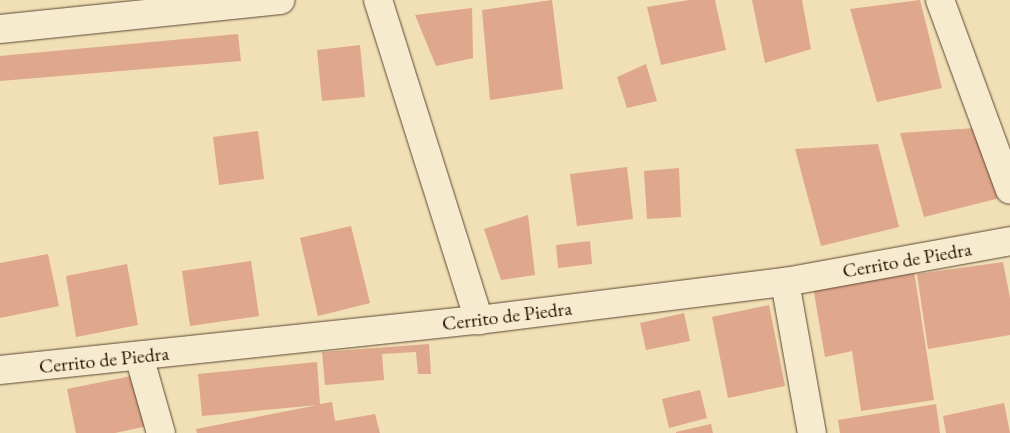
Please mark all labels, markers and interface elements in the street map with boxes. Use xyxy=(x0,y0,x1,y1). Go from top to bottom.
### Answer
street label: Cerrito de Piedra xyxy=(841,237,973,283)
street label: Cerrito de Piedra xyxy=(441,296,573,336)
street label: Cerrito de Piedra xyxy=(38,341,170,379)

